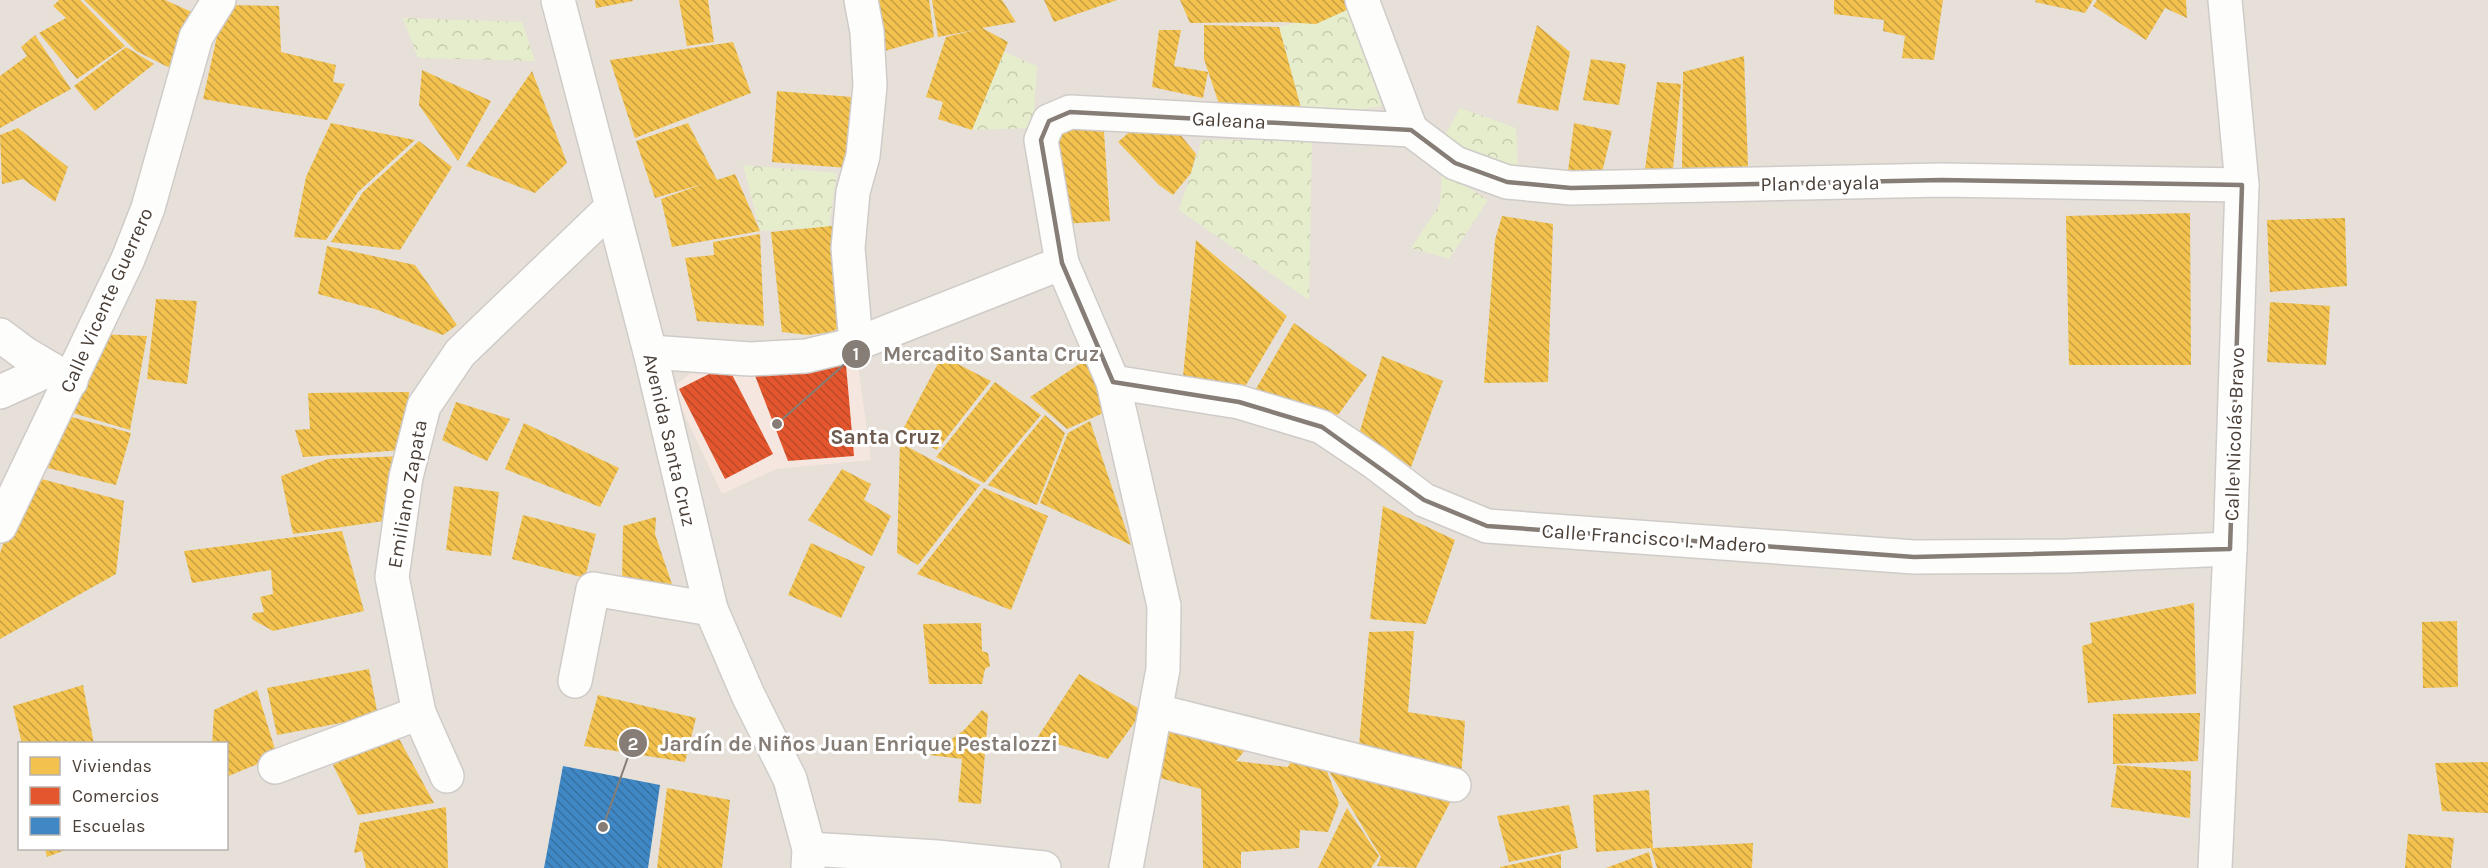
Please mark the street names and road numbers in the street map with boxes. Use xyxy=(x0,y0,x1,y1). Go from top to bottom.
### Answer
street label: Galeana xyxy=(1191,107,1266,134)
street label: Plan de ayala xyxy=(1760,171,1880,196)
street label: Calle Vicente Guerrero xyxy=(55,204,158,396)
street label: Calle Nicolás Bravo xyxy=(2220,347,2249,521)
street label: Avenida Santa Cruz xyxy=(638,352,701,529)
street label: Emiliano Zapata xyxy=(383,418,432,570)
street label: Calle Francisco I. Madero xyxy=(1541,519,1767,558)

